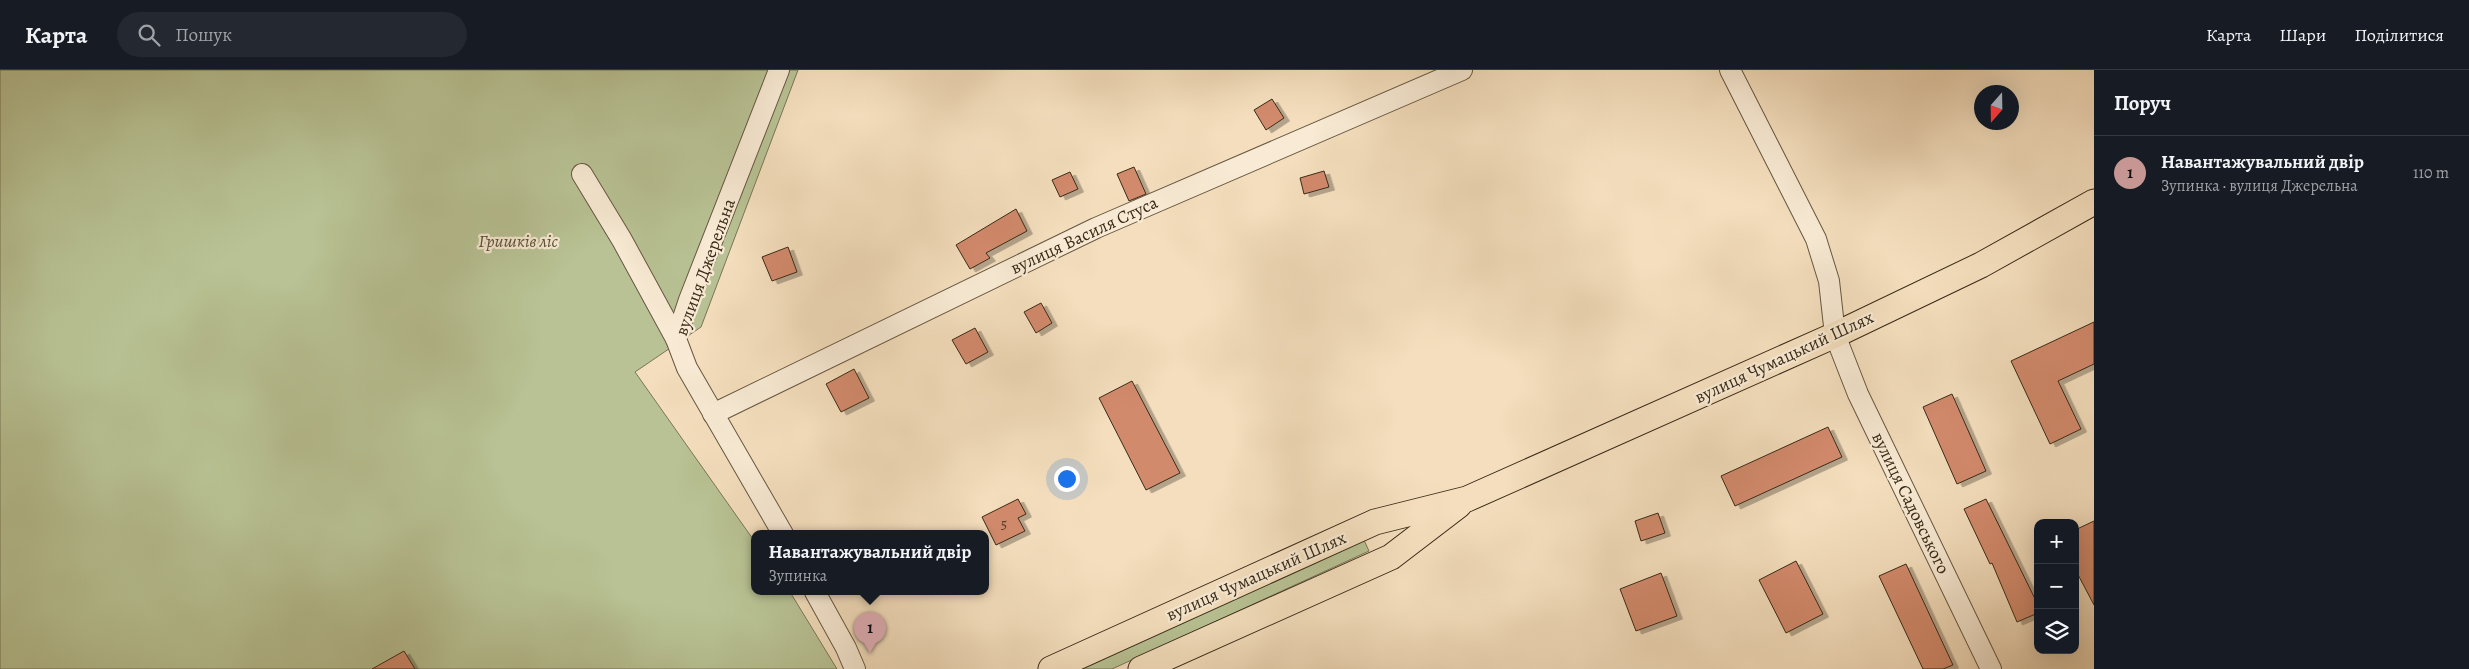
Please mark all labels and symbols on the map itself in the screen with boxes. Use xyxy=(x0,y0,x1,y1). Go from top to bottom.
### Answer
north arrow xyxy=(1974,85,2019,130)
street label: вулиця Василя Стуса xyxy=(1006,190,1162,280)
street label: вулиця Джерельна xyxy=(669,194,741,339)
park label: Гришків ліс xyxy=(478,229,558,253)
street label: вулиця Чумацький Шлях xyxy=(1691,305,1877,409)
street label: вулиця Садовського xyxy=(1866,428,1956,578)
your location xyxy=(1054,466,1080,492)
house number: 5 xyxy=(1001,514,1007,534)
street label: вулиця Чумацький Шлях xyxy=(1162,525,1350,627)
pin: 1 xyxy=(854,612,886,653)

